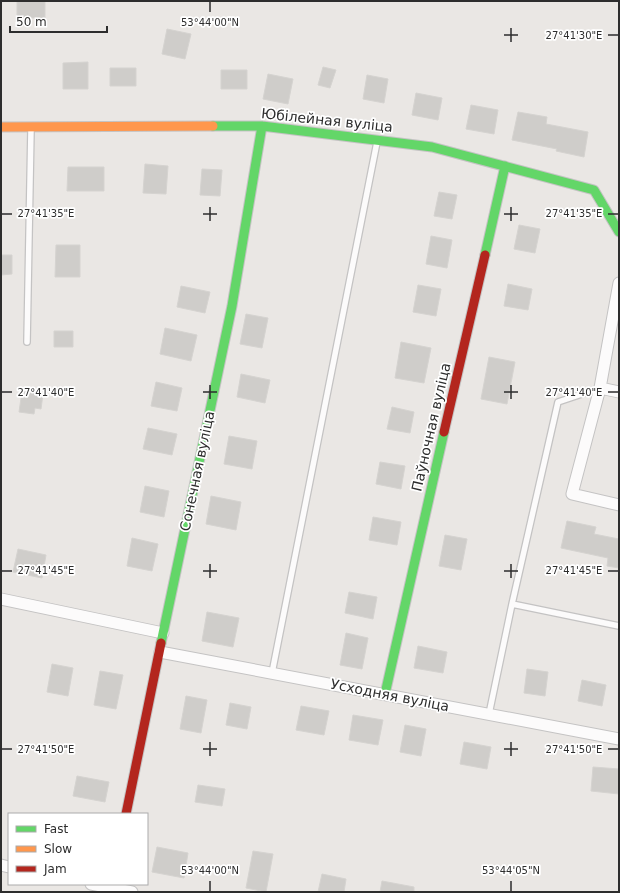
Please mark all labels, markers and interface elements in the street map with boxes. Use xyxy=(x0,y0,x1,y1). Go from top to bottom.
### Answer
scale bar xyxy=(10,8,107,34)
text: 50 m xyxy=(16,15,47,29)
text: 53°44'00"N xyxy=(181,17,239,28)
text: 27°41'30"E xyxy=(546,30,602,41)
street label: Юбілейная вуліца xyxy=(260,105,394,135)
text: 27°41'35"E xyxy=(18,208,74,219)
text: 27°41'35"E xyxy=(546,208,602,219)
street label: Паўночная вуліца xyxy=(408,361,454,493)
text: 27°41'40"E xyxy=(18,387,74,398)
text: 27°41'40"E xyxy=(546,387,602,398)
street label: Сонечная вуліца xyxy=(176,409,218,533)
text: 27°41'45"E xyxy=(18,565,74,576)
text: 27°41'45"E xyxy=(546,565,602,576)
street label: Усходняя вуліца xyxy=(329,676,451,714)
text: 27°41'50"E xyxy=(18,744,74,755)
text: 27°41'50"E xyxy=(546,744,602,755)
legend xyxy=(8,813,148,885)
text: Fast xyxy=(44,822,68,836)
text: Slow xyxy=(44,842,72,856)
text: Jam xyxy=(43,862,67,876)
text: 53°44'00"N xyxy=(181,865,239,876)
text: 53°44'05"N xyxy=(482,865,540,876)

